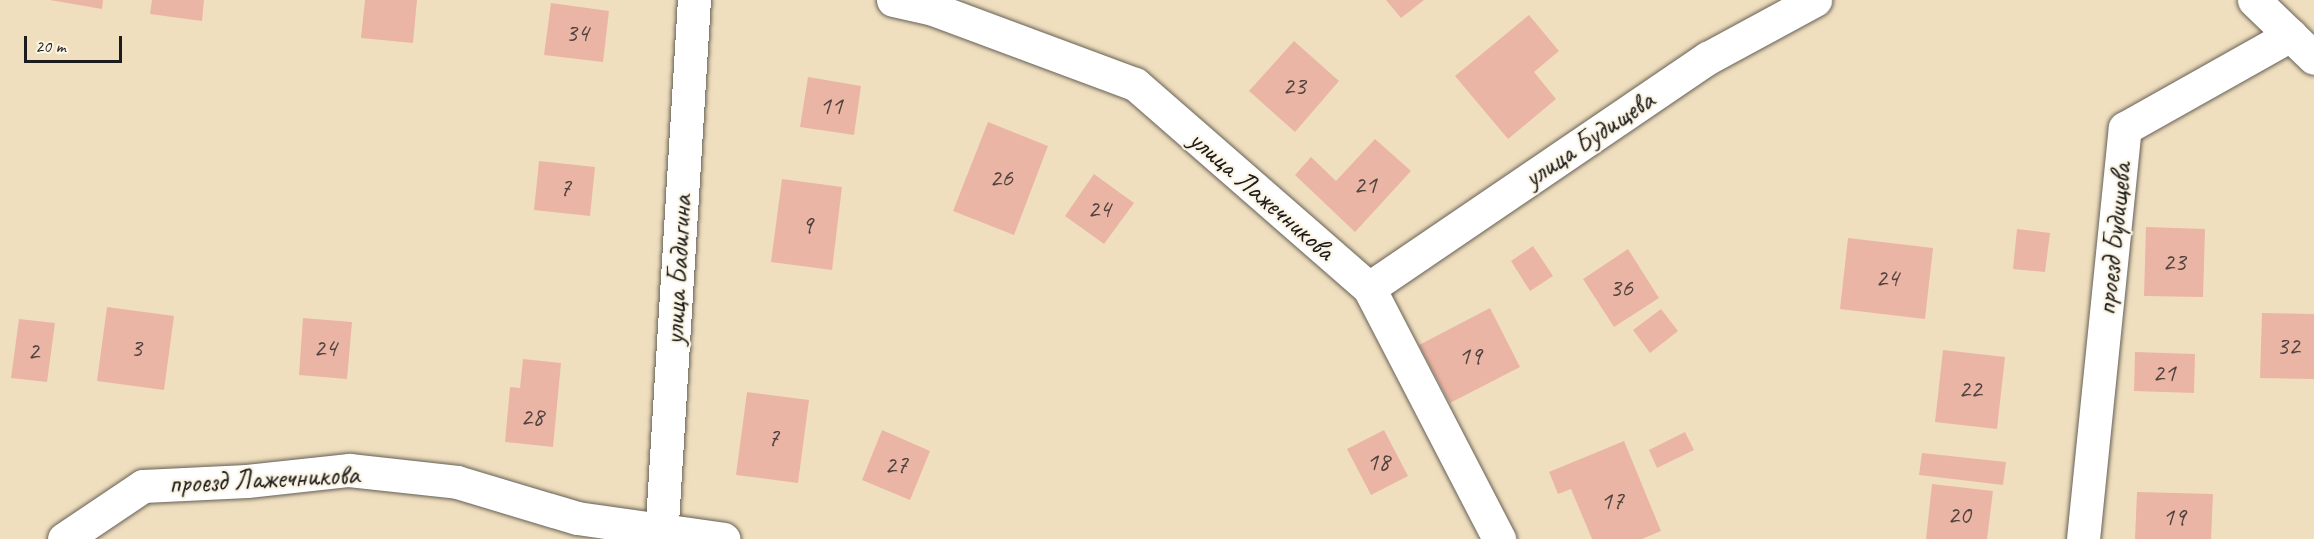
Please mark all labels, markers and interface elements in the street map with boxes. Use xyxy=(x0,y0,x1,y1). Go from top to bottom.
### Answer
house number: 34 xyxy=(565,17,589,49)
scale bar xyxy=(27,24,124,62)
text: 20 m xyxy=(35,35,66,57)
house number: 23 xyxy=(1282,70,1306,102)
street label: улица Будищева xyxy=(1516,82,1662,196)
house number: 11 xyxy=(819,90,843,122)
street label: улица Лажечникова xyxy=(1181,121,1343,269)
street label: проезд Будищева xyxy=(2089,159,2139,319)
house number: 26 xyxy=(989,162,1013,194)
house number: 21 xyxy=(1353,169,1377,201)
house number: 7 xyxy=(559,172,571,204)
house number: 24 xyxy=(1087,193,1111,225)
street label: улица Бадигина xyxy=(657,194,699,346)
house number: 9 xyxy=(801,209,813,241)
house number: 23 xyxy=(2162,246,2186,278)
house number: 24 xyxy=(1875,262,1899,294)
house number: 36 xyxy=(1609,272,1633,304)
house number: 32 xyxy=(2276,330,2300,362)
house number: 3 xyxy=(130,332,142,364)
house number: 24 xyxy=(313,332,337,364)
house number: 2 xyxy=(27,335,39,367)
house number: 19 xyxy=(1458,340,1482,372)
house number: 21 xyxy=(2152,357,2176,389)
house number: 22 xyxy=(1958,373,1982,405)
house number: 28 xyxy=(520,401,544,433)
house number: 7 xyxy=(767,422,779,454)
house number: 18 xyxy=(1366,446,1390,478)
house number: 27 xyxy=(884,449,908,481)
street label: проезд Лажечникова xyxy=(168,457,360,501)
house number: 17 xyxy=(1600,485,1624,517)
house number: 20 xyxy=(1947,499,1971,531)
house number: 19 xyxy=(2162,501,2186,533)

